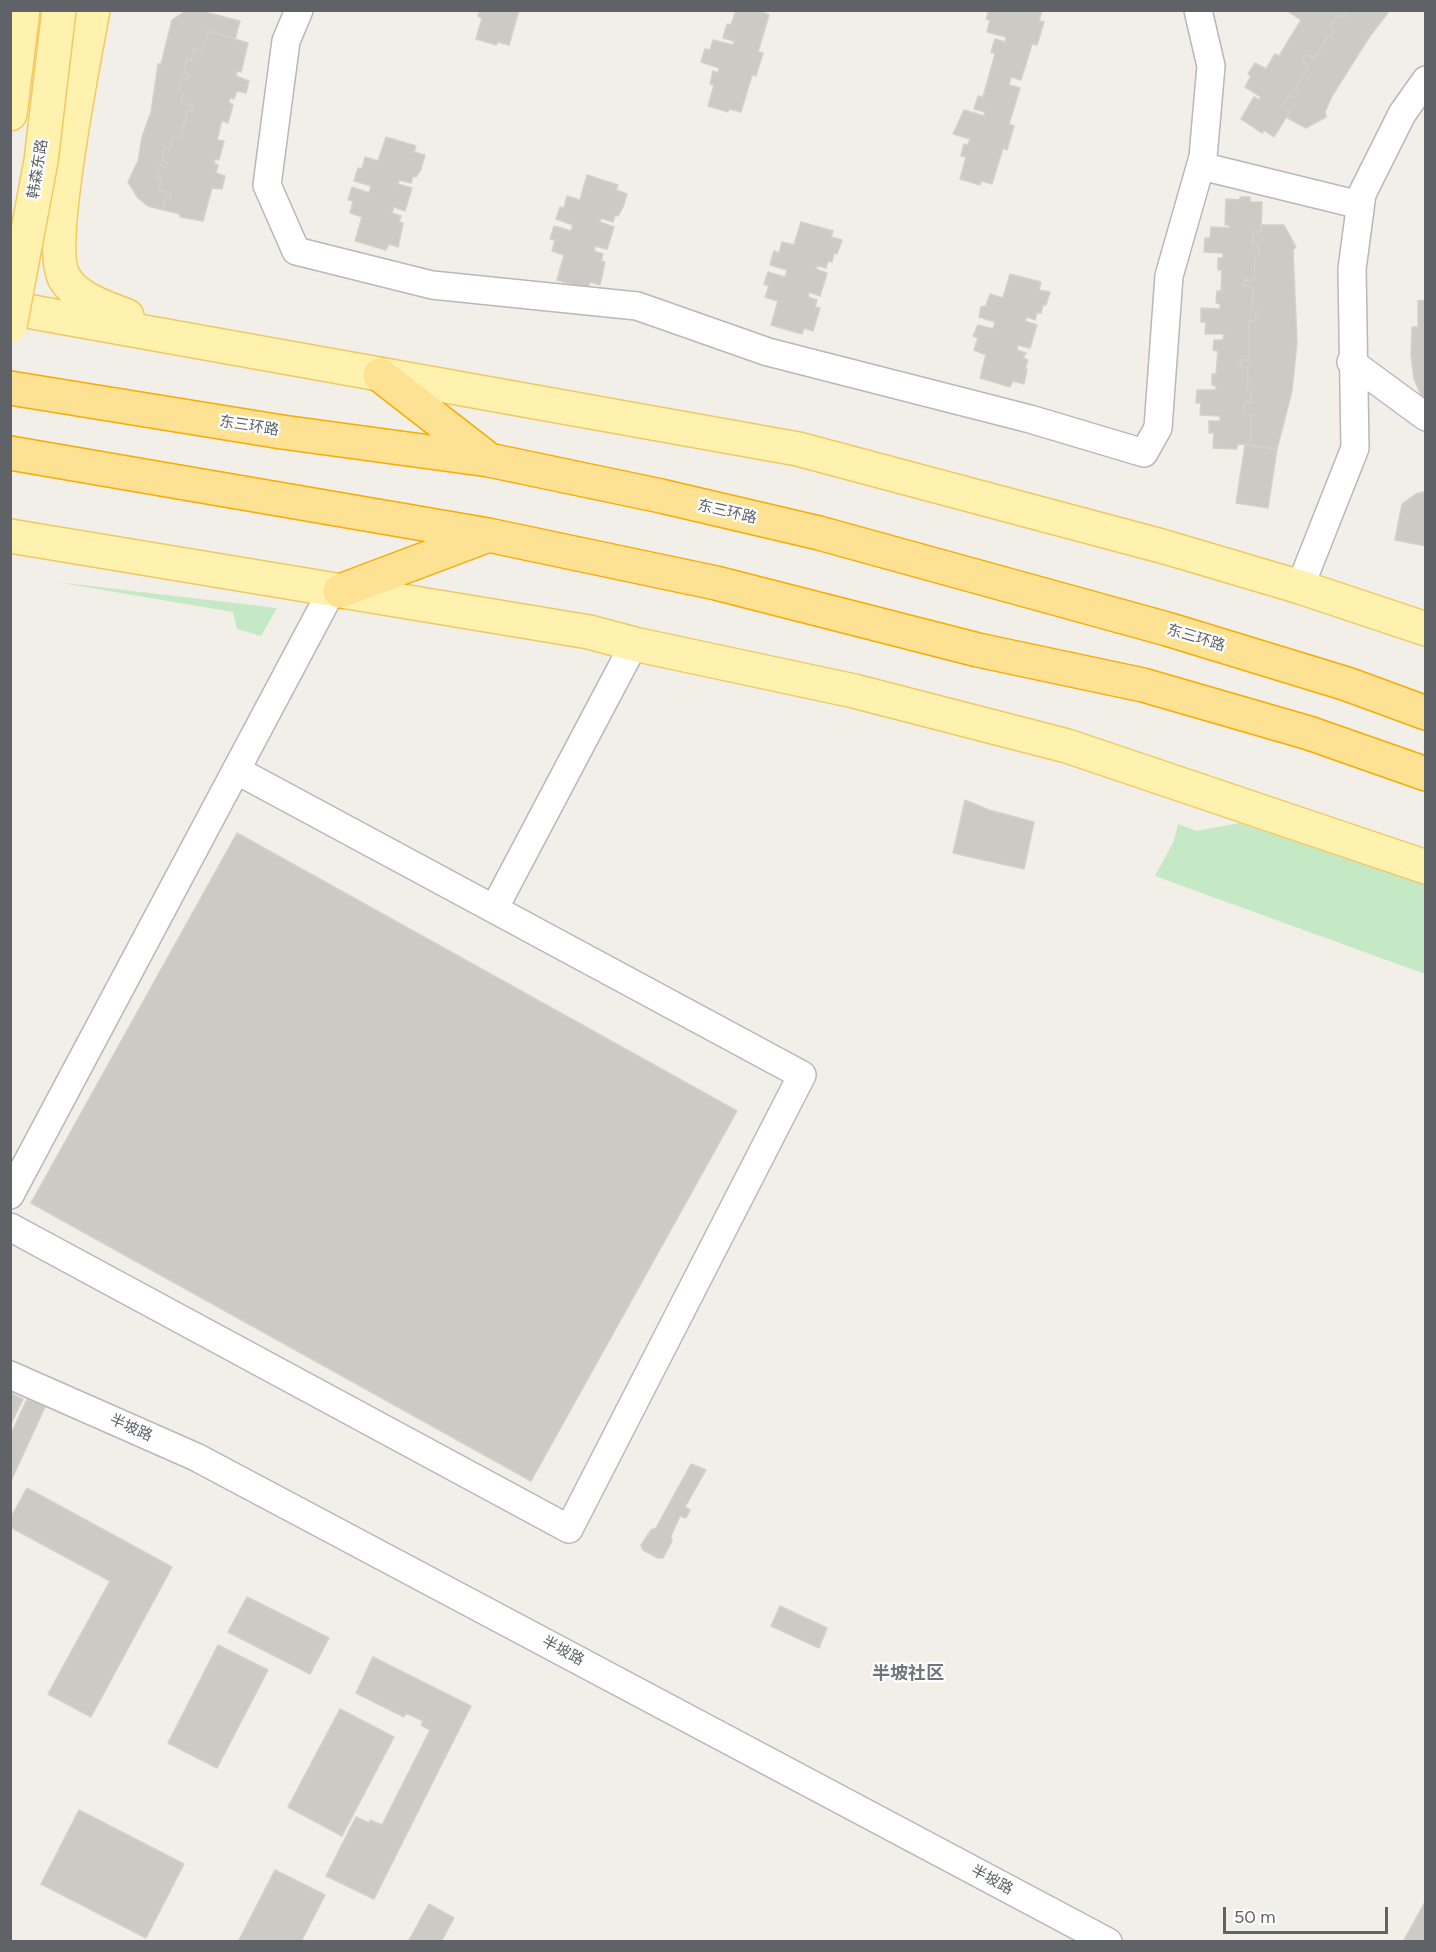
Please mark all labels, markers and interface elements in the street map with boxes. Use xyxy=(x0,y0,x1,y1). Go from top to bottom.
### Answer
street label: 韩森东路 xyxy=(24,138,52,200)
street label: 东三环路 xyxy=(218,412,280,440)
street label: 东三环路 xyxy=(696,496,758,528)
street label: 东三环路 xyxy=(1165,621,1227,655)
street label: 半坡路 xyxy=(107,1411,155,1445)
street label: 半坡路 xyxy=(539,1632,587,1670)
district label: 半坡社区 xyxy=(872,1663,944,1685)
street label: 半坡路 xyxy=(968,1861,1016,1899)
scale bar xyxy=(1226,1895,1391,1933)
text: 50 m xyxy=(1234,1906,1276,1928)

